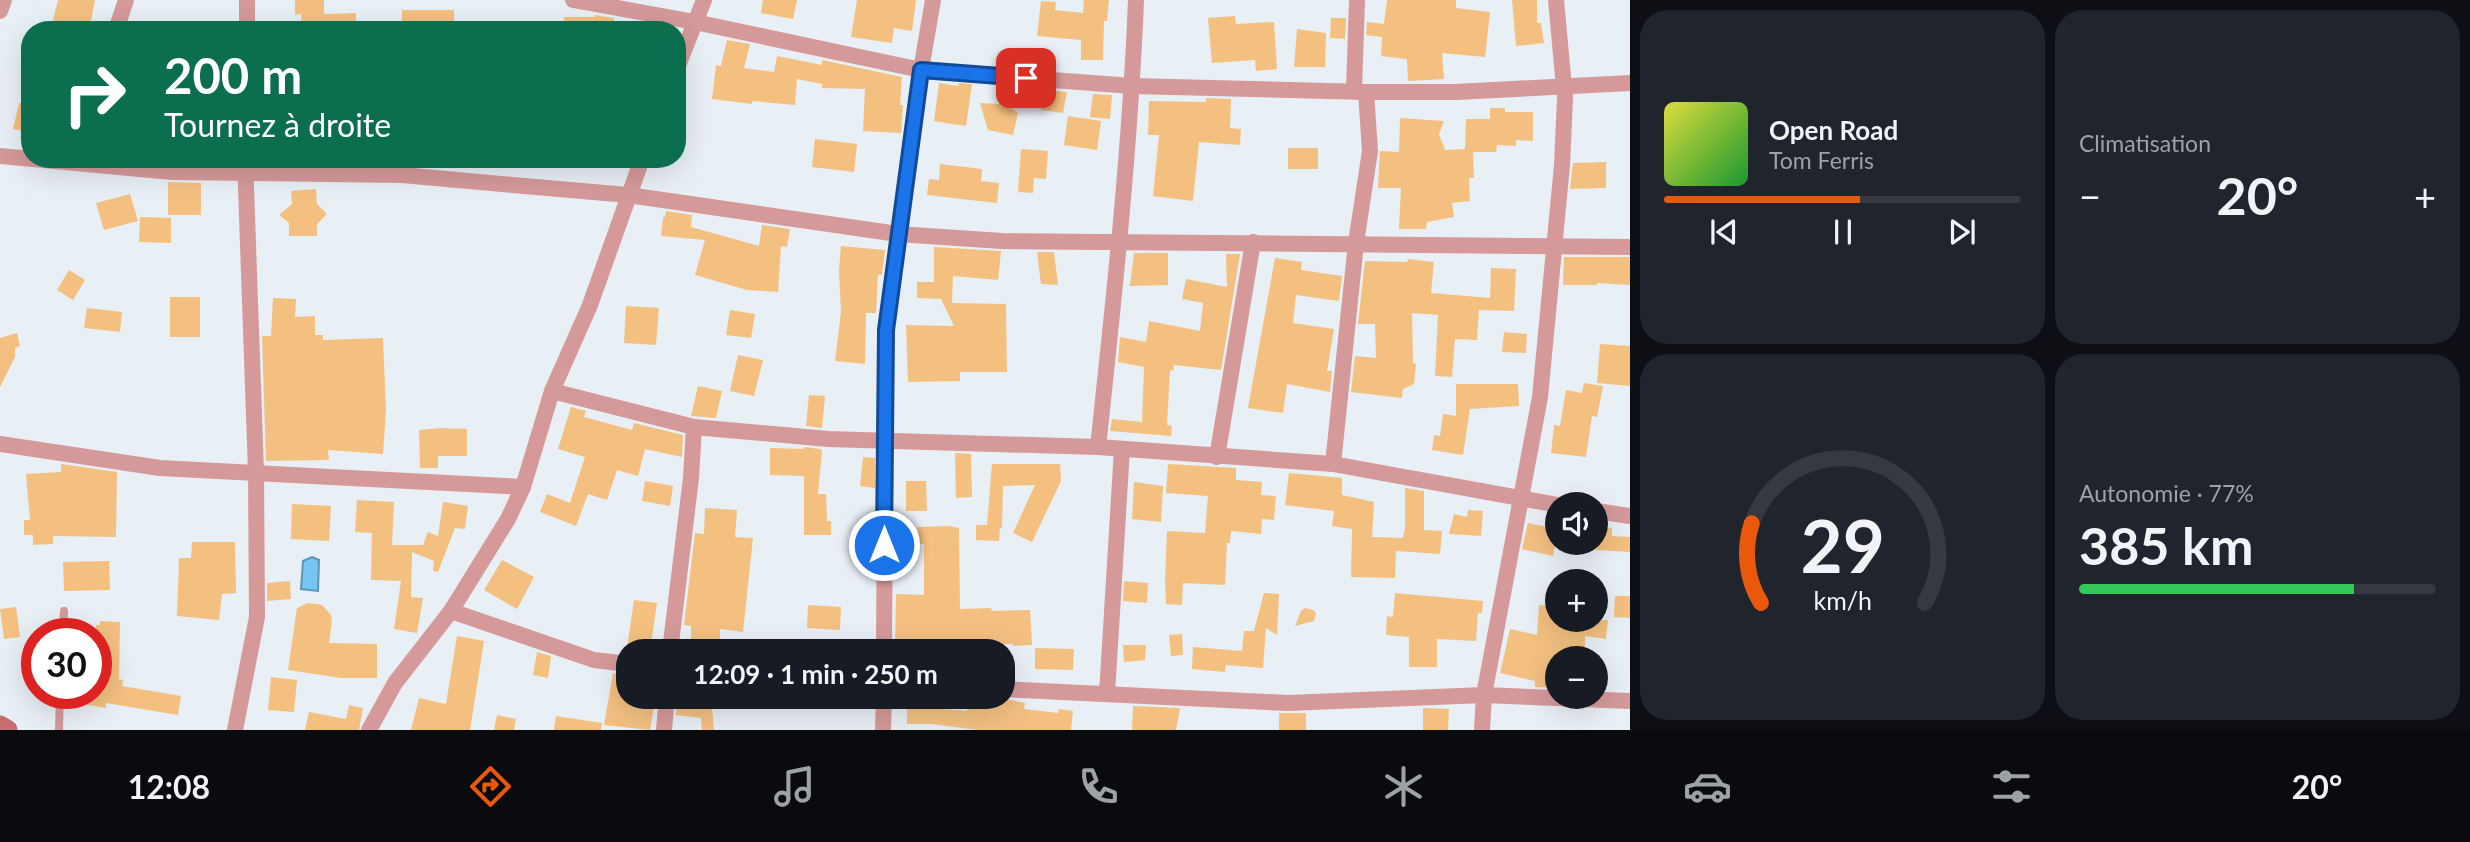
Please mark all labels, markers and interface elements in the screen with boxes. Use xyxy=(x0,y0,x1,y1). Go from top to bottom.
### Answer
text: 200 m xyxy=(164,46,302,104)
pin xyxy=(996,48,1056,108)
icon: right xyxy=(49,49,140,140)
icon: arrive xyxy=(1007,59,1045,97)
text: Tournez à droite xyxy=(164,105,391,144)
text: Open Road xyxy=(1769,114,1898,146)
text: Climatisation xyxy=(2079,129,2211,157)
text: Tom Ferris xyxy=(1769,146,1874,174)
text: 20° xyxy=(2217,164,2298,226)
text: − xyxy=(2079,173,2101,219)
text: + xyxy=(2414,173,2436,219)
icon: previous xyxy=(1705,213,1743,251)
icon: pause xyxy=(1824,213,1862,251)
icon: next xyxy=(1943,213,1981,251)
text: Autonomie · 77% xyxy=(2079,479,2254,507)
map controls xyxy=(1545,492,1608,709)
button: sound xyxy=(1545,492,1608,555)
text: 29 xyxy=(1800,501,1885,589)
position arrow xyxy=(847,508,921,582)
text: 385 km xyxy=(2079,514,2253,576)
button: + xyxy=(1545,569,1608,632)
text: km/h xyxy=(1813,585,1872,615)
speed limit sign: 30 xyxy=(21,618,112,709)
button: − xyxy=(1545,646,1608,709)
text: 12:09 · 1 min · 250 m xyxy=(693,658,938,690)
icon: directions xyxy=(466,762,515,811)
icon: music xyxy=(770,762,819,811)
icon: phone xyxy=(1074,762,1123,811)
icon: climate xyxy=(1379,762,1428,811)
icon: car xyxy=(1683,762,1732,811)
icon: filters xyxy=(1987,762,2036,811)
text: 12:08 xyxy=(128,767,210,806)
text: 20° xyxy=(2292,767,2342,806)

